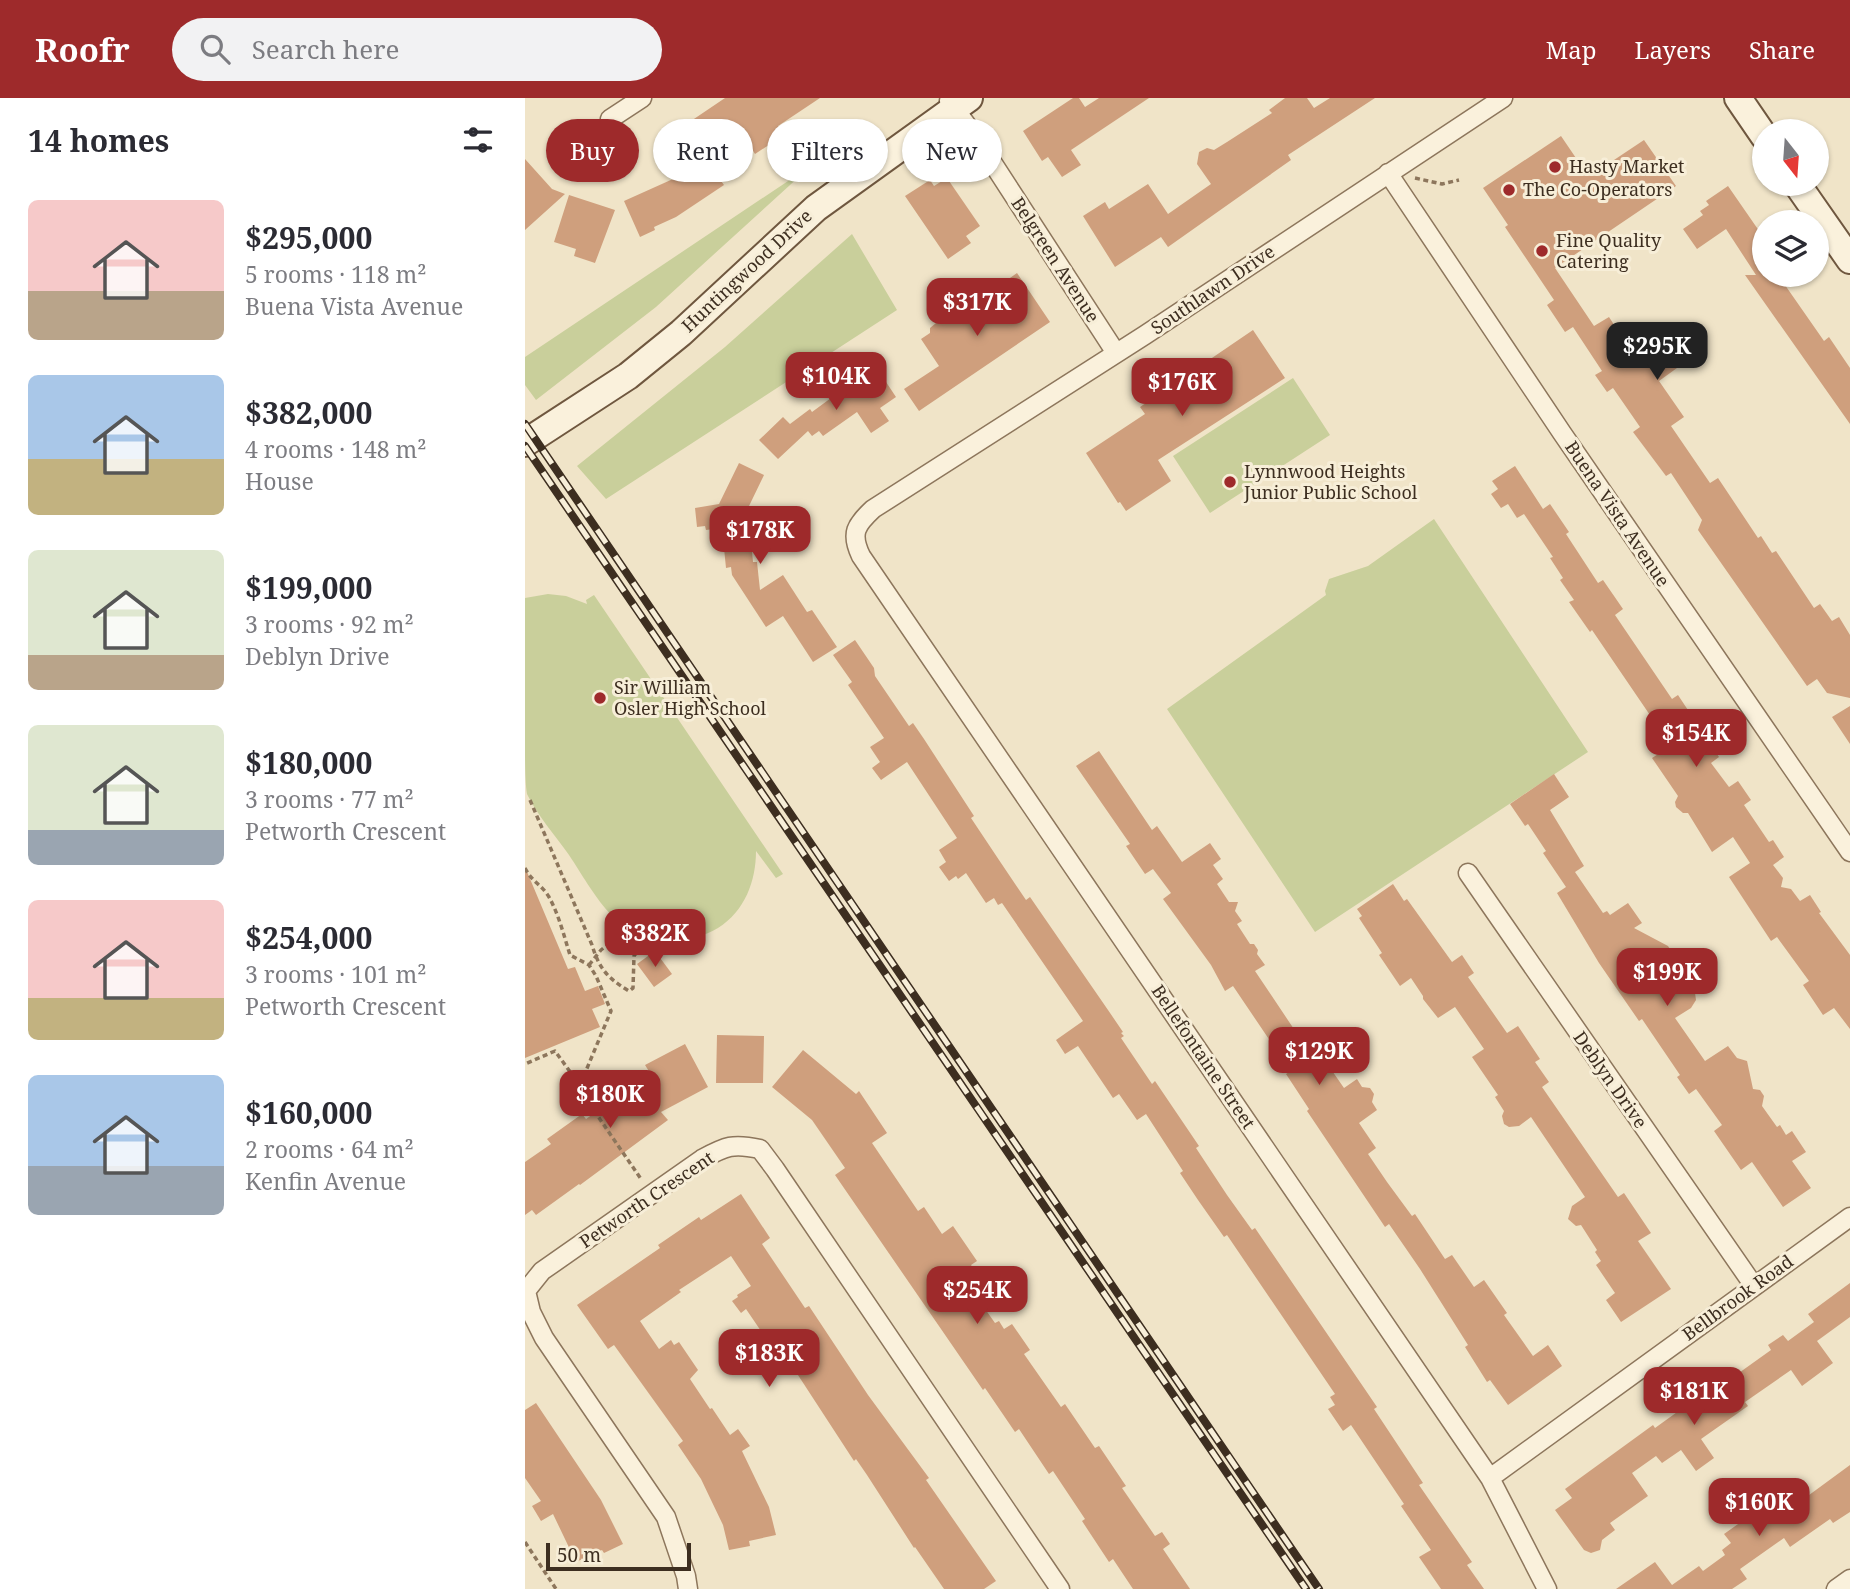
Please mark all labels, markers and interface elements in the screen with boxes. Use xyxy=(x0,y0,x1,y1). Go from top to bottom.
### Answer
search box xyxy=(172,18,662,81)
text: Roofr xyxy=(35,27,130,72)
icon: search xyxy=(196,30,234,68)
text: Search here xyxy=(252,31,399,67)
text: Map xyxy=(1546,33,1597,66)
text: Layers xyxy=(1635,33,1711,66)
text: Share xyxy=(1749,33,1815,66)
chip: Buy xyxy=(546,119,639,182)
chip: Rent xyxy=(653,119,753,182)
chip: Filters xyxy=(767,119,888,182)
chip: New xyxy=(902,119,1002,182)
north arrow xyxy=(1752,119,1829,196)
map controls xyxy=(1752,119,1829,287)
text: 14 homes xyxy=(28,120,169,161)
icon: filters xyxy=(459,121,497,159)
place label: Hasty Market xyxy=(1569,154,1684,178)
marker: Hasty Market xyxy=(1547,159,1563,175)
place label: The Co-Operators xyxy=(1523,177,1672,201)
marker: The Co-Operators xyxy=(1501,182,1517,198)
street label: Belgreen Avenue xyxy=(1006,192,1105,327)
street label: Huntingwood Drive xyxy=(676,203,817,337)
button: layers xyxy=(1752,210,1829,287)
text: $295,000 xyxy=(245,217,372,258)
icon: home xyxy=(84,228,168,312)
place label: Fine Quality Catering xyxy=(1556,228,1662,273)
street label: Southlawn Drive xyxy=(1146,239,1279,339)
marker: Fine Quality Catering xyxy=(1534,243,1550,259)
text: 5 rooms · 118 m² xyxy=(245,258,427,290)
pin: $317K xyxy=(928,278,1026,338)
text: $317K xyxy=(943,285,1011,317)
text: Buena Vista Avenue xyxy=(245,290,463,322)
pin: $295K xyxy=(1608,322,1706,382)
text: $295K xyxy=(1623,329,1691,361)
pin: $104K xyxy=(787,352,885,412)
pin: $176K xyxy=(1133,358,1231,418)
text: $104K xyxy=(802,359,870,391)
text: $176K xyxy=(1148,365,1216,397)
text: $382,000 xyxy=(245,392,372,433)
icon: home xyxy=(84,403,168,487)
text: 4 rooms · 148 m² xyxy=(245,433,427,465)
street label: Buena Vista Avenue xyxy=(1560,436,1676,591)
place label: Lynnwood Heights Junior Public School xyxy=(1243,459,1418,504)
text: House xyxy=(245,465,314,497)
marker: Lynnwood Heights Junior Public School xyxy=(1222,474,1238,490)
pin: $178K xyxy=(711,506,809,566)
text: $178K xyxy=(726,513,794,545)
text: $199,000 xyxy=(245,567,372,608)
icon: home xyxy=(84,578,168,662)
text: 3 rooms · 92 m² xyxy=(245,608,414,640)
text: Deblyn Drive xyxy=(245,640,390,672)
place label: Sir William Osler High School xyxy=(614,675,767,720)
marker: Sir William Osler High School xyxy=(592,690,608,706)
pin: $154K xyxy=(1647,710,1745,769)
text: $154K xyxy=(1662,716,1730,748)
text: $180,000 xyxy=(245,742,372,783)
icon: home xyxy=(84,753,168,837)
text: 3 rooms · 77 m² xyxy=(245,783,414,815)
text: Petworth Crescent xyxy=(245,815,446,847)
pin: $382K xyxy=(606,910,704,969)
text: $382K xyxy=(621,916,689,948)
text: $254,000 xyxy=(245,917,372,958)
icon: home xyxy=(84,928,168,1012)
pin: $199K xyxy=(1618,948,1716,1008)
text: $199K xyxy=(1633,955,1701,987)
text: 3 rooms · 101 m² xyxy=(245,958,427,990)
street label: Bellefontaine Street xyxy=(1147,980,1261,1133)
text: Petworth Crescent xyxy=(245,990,446,1022)
street label: Deblyn Drive xyxy=(1569,1026,1653,1133)
pin: $129K xyxy=(1270,1028,1368,1087)
text: $129K xyxy=(1285,1034,1353,1066)
pin: $180K xyxy=(561,1070,659,1130)
text: $180K xyxy=(576,1077,644,1109)
text: $160,000 xyxy=(245,1092,372,1133)
icon: home xyxy=(84,1103,168,1187)
text: 2 rooms · 64 m² xyxy=(245,1133,414,1165)
street label: Petworth Crescent xyxy=(574,1145,718,1253)
text: Kenfin Avenue xyxy=(245,1165,406,1197)
street label: Bellbrook Road xyxy=(1677,1249,1798,1346)
pin: $254K xyxy=(928,1266,1026,1326)
text: $254K xyxy=(943,1273,1011,1305)
pin: $183K xyxy=(720,1330,818,1389)
text: $183K xyxy=(735,1336,803,1368)
pin: $181K xyxy=(1645,1368,1743,1427)
text: $181K xyxy=(1660,1374,1728,1406)
pin: $160K xyxy=(1710,1478,1808,1538)
text: $160K xyxy=(1725,1485,1793,1517)
scale bar xyxy=(546,1540,691,1572)
text: 50 m xyxy=(557,1542,601,1568)

